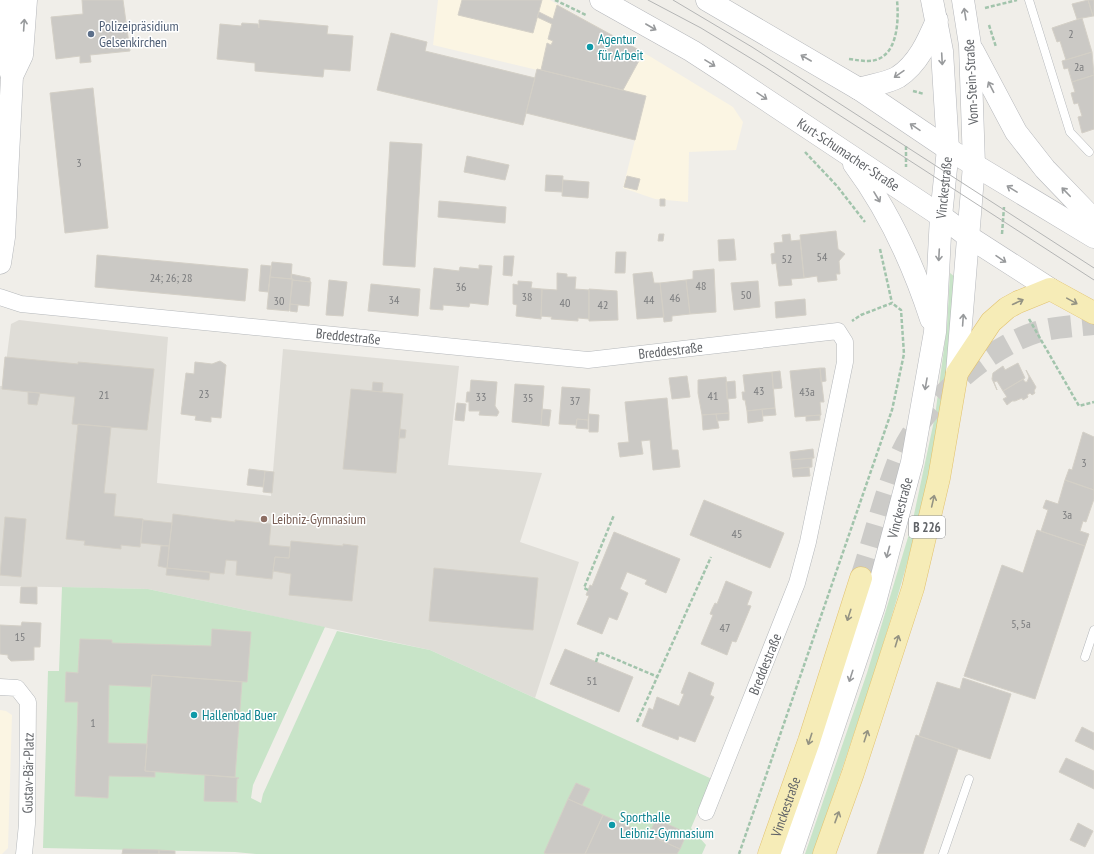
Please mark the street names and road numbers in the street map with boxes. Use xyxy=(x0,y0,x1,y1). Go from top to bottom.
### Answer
street label: Vom-Stein-Straße xyxy=(960,39,982,126)
street label: Kurt-Schumacher-Straße xyxy=(794,114,903,195)
street label: Vinckestraße xyxy=(932,156,956,221)
street label: Breddestraße xyxy=(315,324,382,348)
street label: Breddestraße xyxy=(637,338,704,363)
street label: Vinckestraße xyxy=(883,475,917,541)
road number: B 226 xyxy=(909,516,945,538)
street label: Breddestraße xyxy=(745,630,786,697)
street label: Gustav-Bär-Platz xyxy=(18,732,38,814)
street label: Vinckestraße xyxy=(766,774,805,840)

